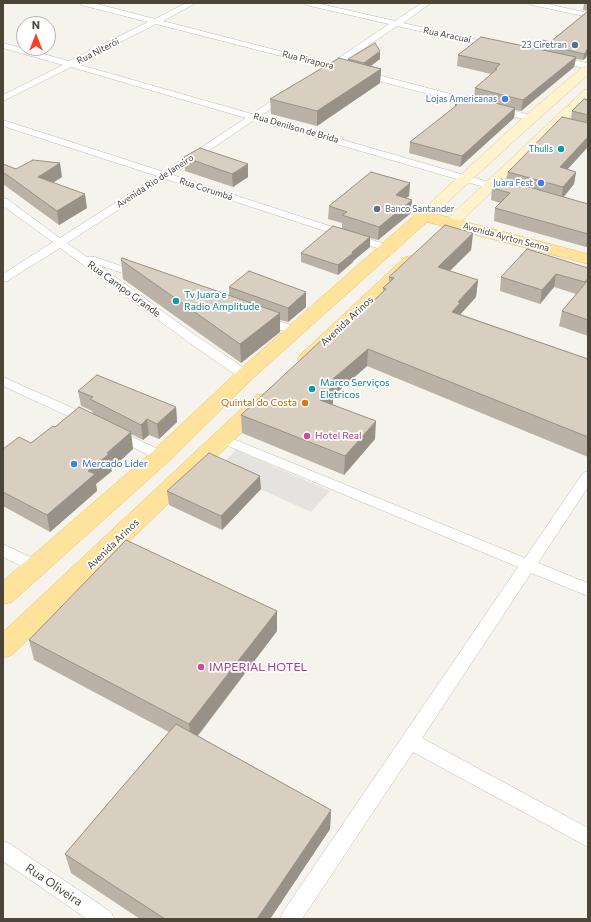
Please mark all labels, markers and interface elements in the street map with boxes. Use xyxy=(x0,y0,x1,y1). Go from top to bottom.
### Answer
north arrow xyxy=(16,16,56,56)
text: N xyxy=(32,18,40,31)
street label: Rua Aracuaí xyxy=(422,25,472,45)
street label: Rua Niterói xyxy=(75,36,121,66)
place label: 23 Ciretran xyxy=(521,40,567,50)
marker: 23 Ciretran xyxy=(570,40,580,50)
street label: Rua Pirapora xyxy=(281,48,335,72)
place label: Lojas Americanas xyxy=(426,94,497,104)
marker: Lojas Americanas xyxy=(500,94,510,104)
street label: Rua Denilson de Brida xyxy=(252,111,340,145)
place label: Thulls xyxy=(528,144,553,154)
marker: Thulls xyxy=(556,144,566,154)
street label: Avenida Rio de Janeiro xyxy=(114,152,196,210)
street label: Rua Corumbá xyxy=(178,175,234,203)
place label: Juara Fest xyxy=(493,178,533,188)
marker: Juara Fest xyxy=(536,178,546,188)
marker: Banco Santander xyxy=(372,204,382,214)
place label: Banco Santander xyxy=(385,204,454,214)
street label: Avenida Ayrton Senna xyxy=(462,220,550,254)
street label: Rua Campo Grande xyxy=(85,259,163,319)
place label: Tv Juara e Radio Amplitude xyxy=(184,289,260,312)
street label: Avenida Arinos xyxy=(318,294,376,348)
marker: Tv Juara e Radio Amplitude xyxy=(171,296,181,306)
place label: Marco Serviços Eletricos xyxy=(320,377,390,400)
marker: Marco Serviços Eletricos xyxy=(307,384,317,394)
place label: Quintal do Costa xyxy=(221,397,297,409)
marker: Quintal do Costa xyxy=(300,398,310,408)
place label: Hotel Real xyxy=(315,430,362,442)
marker: Hotel Real xyxy=(302,431,312,441)
place label: Mercado Lider xyxy=(82,458,148,470)
marker: Mercado Lider xyxy=(69,459,79,469)
street label: Avenida Arinos xyxy=(85,516,141,572)
place label: IMPERIAL HOTEL xyxy=(209,660,307,674)
marker: IMPERIAL HOTEL xyxy=(196,662,206,672)
street label: Rua Oliveira xyxy=(23,861,85,909)

